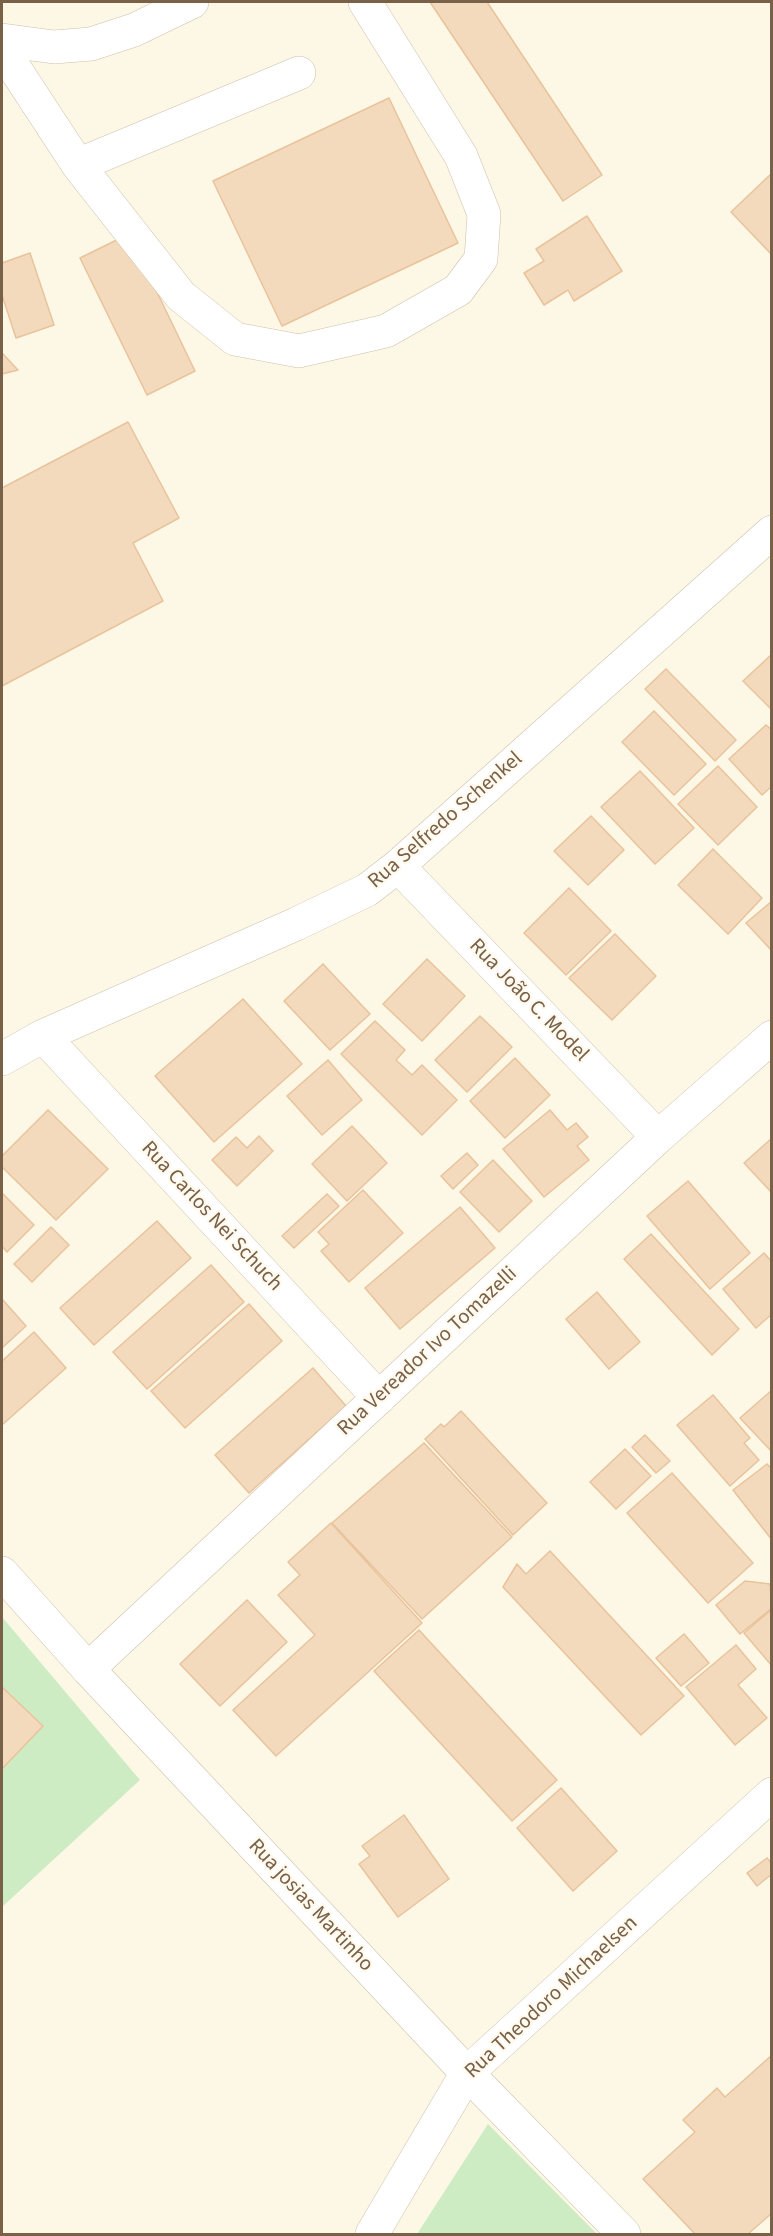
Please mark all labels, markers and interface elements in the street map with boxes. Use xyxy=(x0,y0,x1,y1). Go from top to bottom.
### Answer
street label: Rua Selfredo Schenkel xyxy=(364,747,528,895)
street label: Rua João C. Model xyxy=(463,934,593,1068)
street label: Rua Carlos Nei Schuch xyxy=(135,1137,287,1297)
street label: Rua Vereador Ivo Tomazelli xyxy=(333,1262,523,1442)
street label: Rua josias Martinho xyxy=(242,1835,378,1977)
street label: Rua Theodoro Michaelsen xyxy=(460,1911,644,2085)

